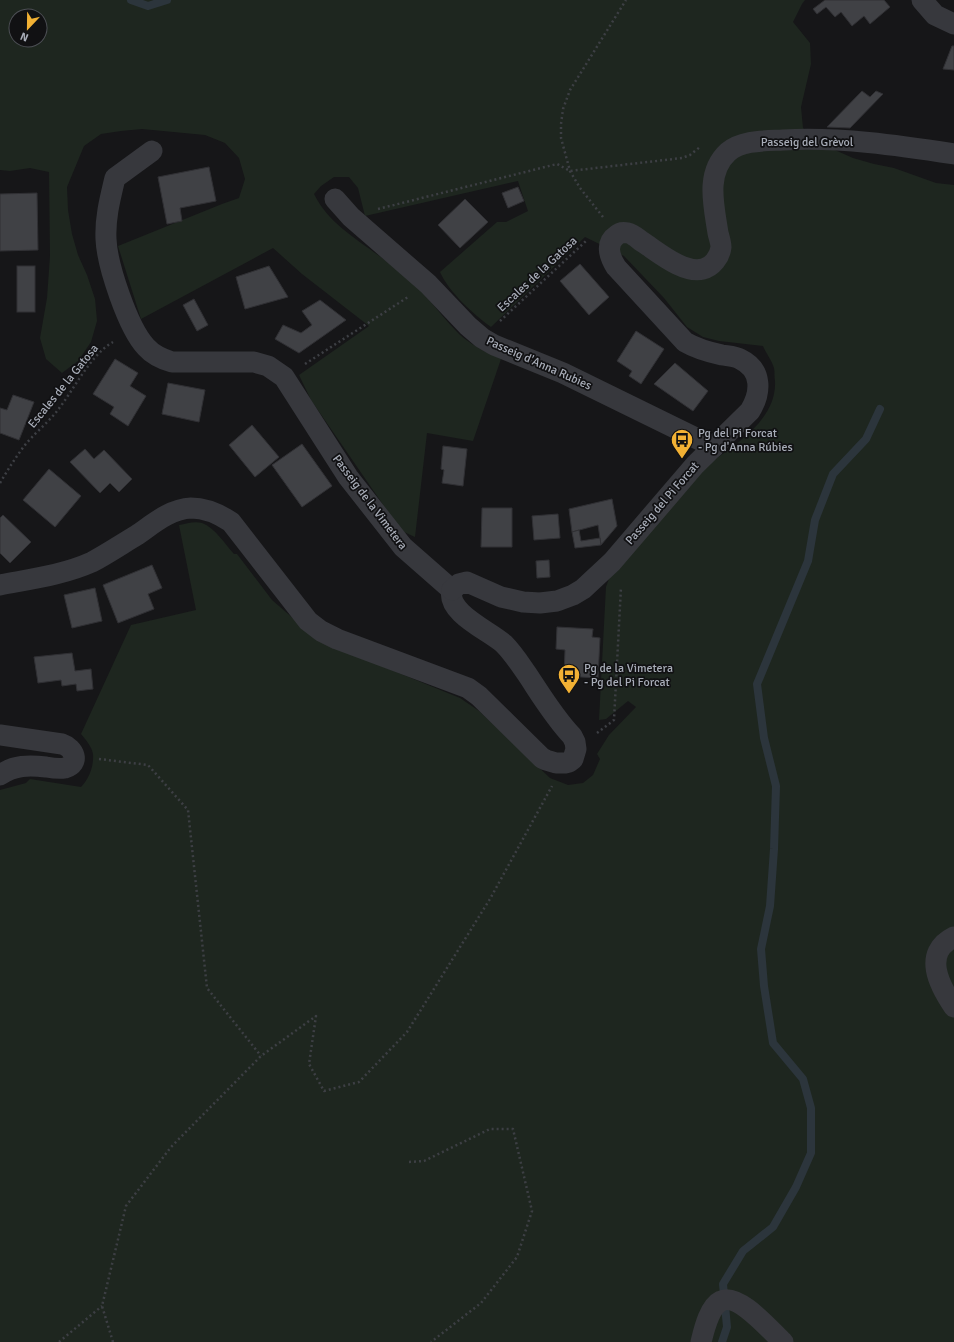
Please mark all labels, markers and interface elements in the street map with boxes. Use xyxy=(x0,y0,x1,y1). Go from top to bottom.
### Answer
north arrow xyxy=(8,8,48,48)
text: N xyxy=(18,29,30,44)
street label: Passeig del Grèvol xyxy=(761,135,854,150)
street label: Escales de la Gatosa xyxy=(494,234,580,315)
street label: Passeig d'Anna Rubies xyxy=(484,333,594,393)
street label: Escales de la Gatosa xyxy=(25,341,102,431)
place label: Pg del Pi Forcat - Pg d'Anna Rúbies xyxy=(698,426,793,455)
bus stop icon: Pg del Pi Forcat - Pg d'Anna Rúbies xyxy=(669,427,695,460)
street label: Passeig de la Vimetera xyxy=(329,452,410,553)
street label: Passeig del Pi Forcat xyxy=(622,459,702,548)
place label: Pg de la Vimetera - Pg del Pi Forcat xyxy=(584,661,673,690)
bus stop icon: Pg de la Vimetera - Pg del Pi Forcat xyxy=(556,662,582,695)

